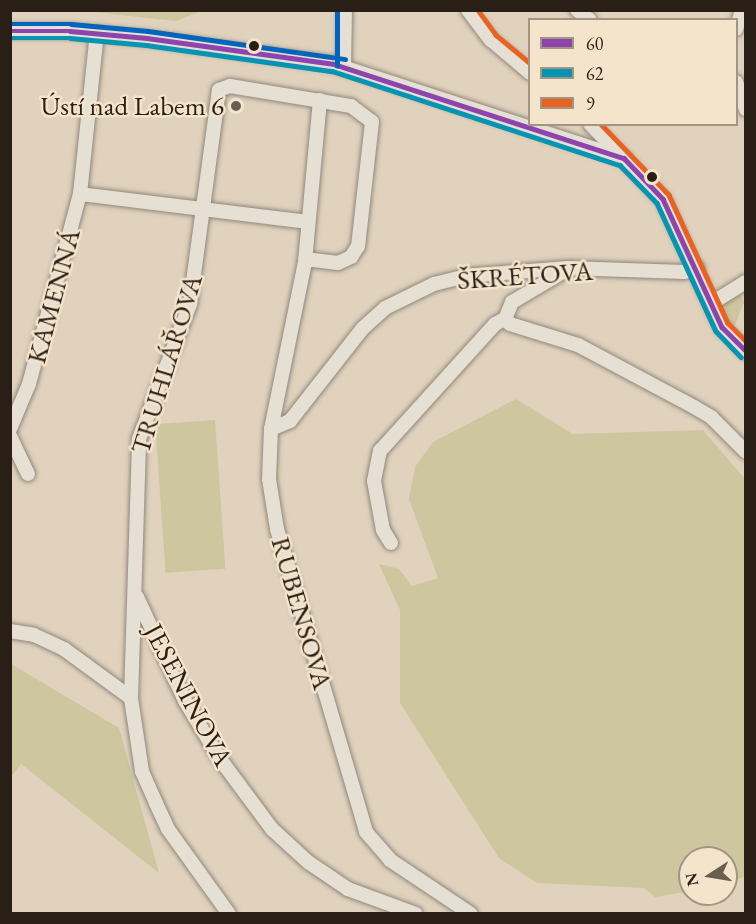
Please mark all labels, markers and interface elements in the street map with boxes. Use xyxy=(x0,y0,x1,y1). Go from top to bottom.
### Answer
legend xyxy=(528,18,738,126)
text: 60 xyxy=(586,32,603,55)
unlabelled marker xyxy=(248,40,260,52)
text: 62 xyxy=(586,62,603,85)
place label: Ústí nad Labem 6 xyxy=(40,90,224,122)
text: 9 xyxy=(586,92,595,115)
marker: Ústí nad Labem 6 xyxy=(229,99,243,113)
unlabelled marker xyxy=(646,171,658,183)
street label: KAMENNÁ xyxy=(19,225,87,367)
street label: ŠKRÉTOVA xyxy=(456,254,594,296)
street label: TRUHLÁŘOVA xyxy=(123,270,209,458)
street label: RUBENSOVA xyxy=(265,533,339,693)
street label: JESENINOVA xyxy=(138,618,240,772)
north arrow xyxy=(678,846,738,906)
text: N xyxy=(680,871,703,888)

